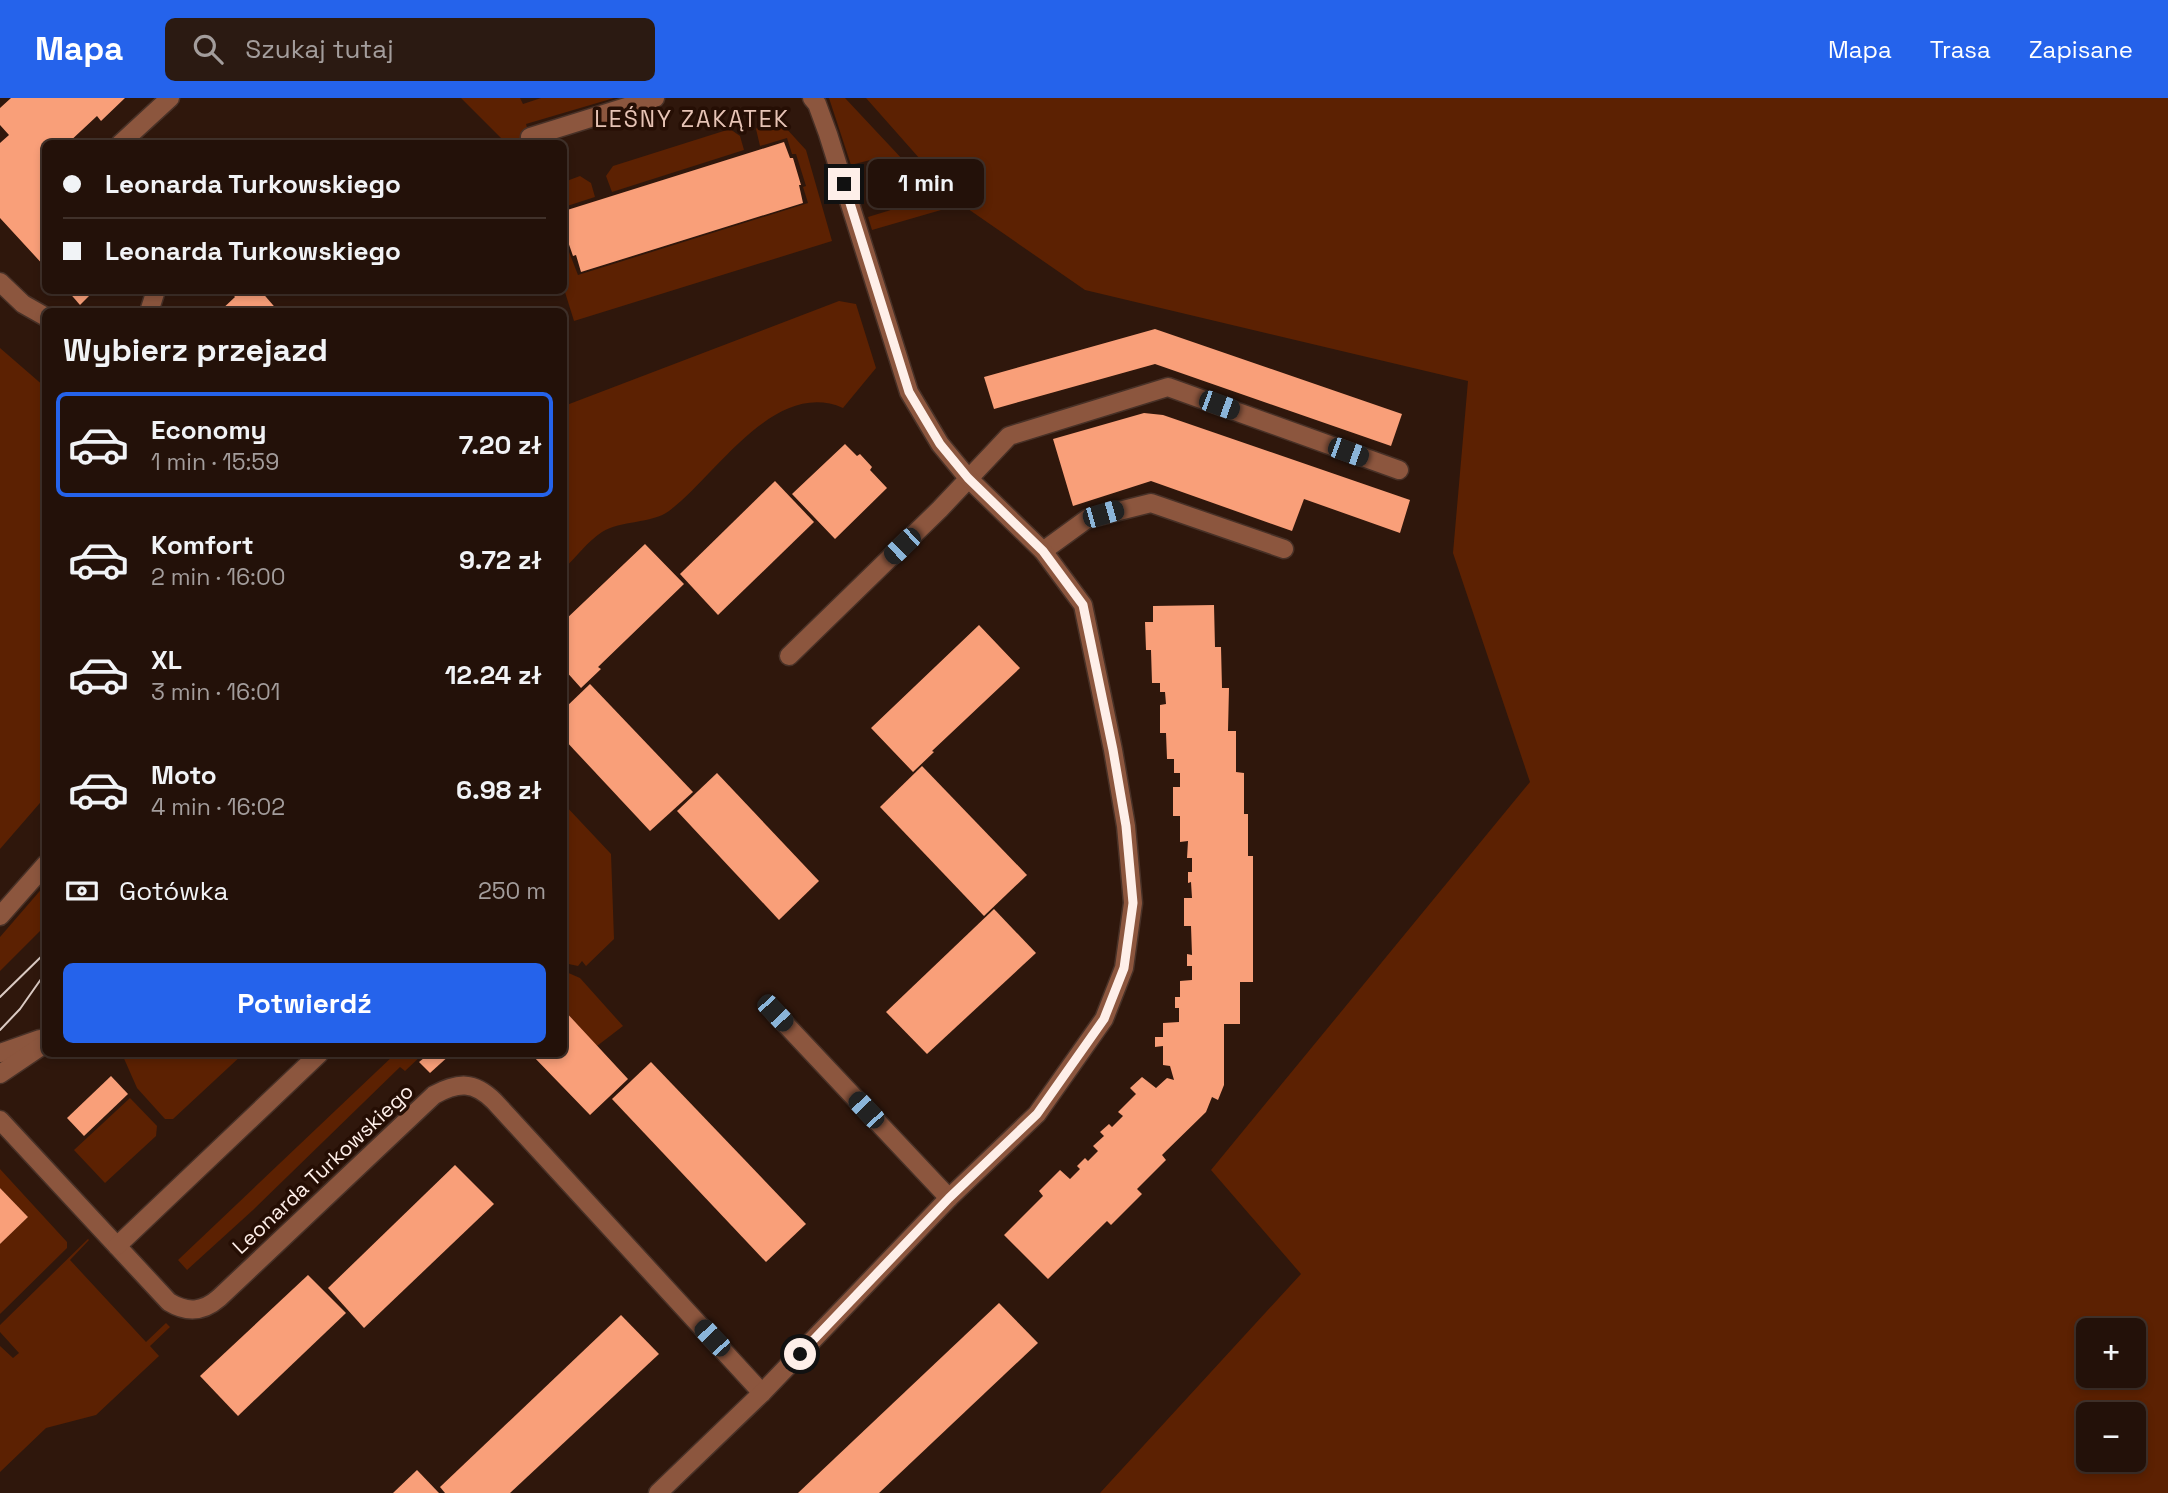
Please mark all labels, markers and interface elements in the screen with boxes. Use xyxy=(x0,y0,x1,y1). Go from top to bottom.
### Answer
search box xyxy=(165,18,655,81)
text: Mapa xyxy=(35,28,123,70)
icon: search xyxy=(189,30,227,68)
text: Szukaj tutaj xyxy=(245,32,394,66)
text: Mapa xyxy=(1828,34,1892,65)
text: Trasa xyxy=(1930,34,1991,65)
text: Zapisane xyxy=(2029,34,2133,65)
district label: LEŚNY ZAKĄTEK xyxy=(594,104,790,134)
callout: 1 min xyxy=(868,160,984,208)
text: Leonarda Turkowskiego xyxy=(105,167,401,201)
route end xyxy=(828,168,860,200)
text: 1 min xyxy=(898,168,954,198)
text: Leonarda Turkowskiego xyxy=(105,234,401,268)
text: Wybierz przejazd xyxy=(63,330,328,370)
car xyxy=(1196,388,1243,422)
icon: car xyxy=(67,413,130,476)
text: Economy xyxy=(151,413,267,447)
text: 7.20 zł xyxy=(459,428,542,462)
car xyxy=(1325,435,1372,469)
text: 1 min · 15:59 xyxy=(151,447,279,477)
car xyxy=(1080,498,1127,530)
car xyxy=(880,524,925,568)
icon: car xyxy=(67,528,130,591)
text: Komfort xyxy=(151,528,254,562)
text: 9.72 zł xyxy=(459,543,542,577)
text: 2 min · 16:00 xyxy=(151,562,285,592)
icon: car xyxy=(67,643,130,706)
text: XL xyxy=(151,643,182,677)
text: 12.24 zł xyxy=(445,658,542,692)
text: 3 min · 16:01 xyxy=(151,677,280,707)
icon: car xyxy=(67,758,130,821)
text: Moto xyxy=(151,758,217,792)
text: 6.98 zł xyxy=(456,773,542,807)
text: 4 min · 16:02 xyxy=(151,792,285,822)
icon: cash xyxy=(63,872,101,910)
text: Gotówka xyxy=(119,874,229,908)
text: 250 m xyxy=(478,876,546,906)
button: Potwierdź xyxy=(63,963,546,1043)
car xyxy=(753,990,798,1036)
street label: Leonarda Turkowskiego xyxy=(226,1078,419,1260)
car xyxy=(844,1087,889,1133)
car xyxy=(690,1315,735,1361)
map controls xyxy=(2076,1318,2146,1472)
button: + xyxy=(2076,1318,2146,1388)
route start xyxy=(784,1338,816,1370)
button: − xyxy=(2076,1402,2146,1472)

